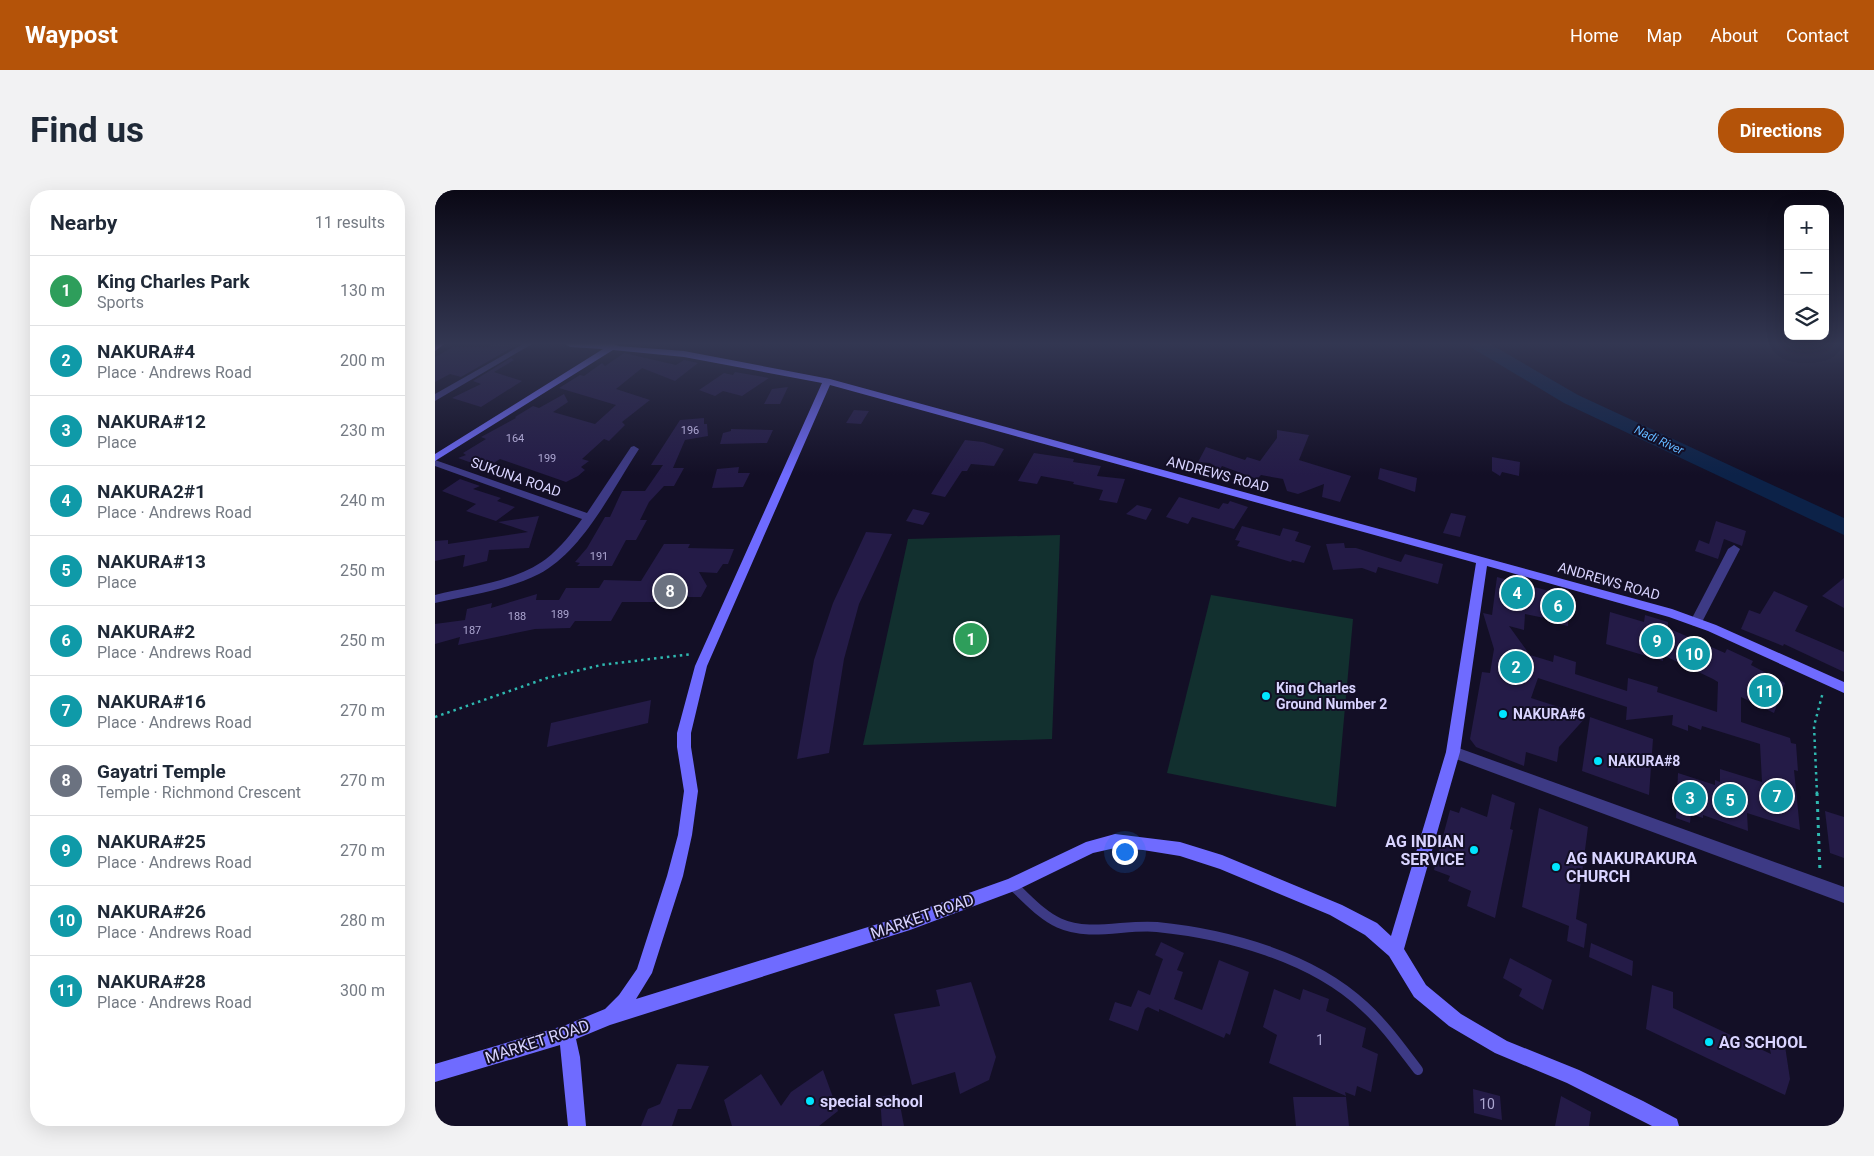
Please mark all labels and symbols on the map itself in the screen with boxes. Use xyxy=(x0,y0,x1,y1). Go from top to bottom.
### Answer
water label: Nadi River xyxy=(1632,423,1687,458)
house number: 196 xyxy=(681,424,699,437)
house number: 164 xyxy=(506,432,524,445)
house number: 199 xyxy=(538,452,556,465)
street label: ANDREWS ROAD xyxy=(1165,453,1271,495)
street label: SUKUNA ROAD xyxy=(469,454,563,500)
house number: 191 xyxy=(590,550,608,563)
street label: ANDREWS ROAD xyxy=(1556,559,1662,603)
pin: 8 xyxy=(654,572,686,610)
pin: 4 xyxy=(1501,574,1533,612)
pin: 6 xyxy=(1542,587,1574,625)
house number: 189 xyxy=(551,608,569,621)
house number: 188 xyxy=(508,610,526,623)
pin: 1 xyxy=(955,620,987,658)
pin: 9 xyxy=(1641,622,1673,660)
house number: 187 xyxy=(463,624,481,637)
pin: 10 xyxy=(1678,635,1710,673)
pin: 2 xyxy=(1500,648,1532,686)
pin: 11 xyxy=(1749,672,1781,710)
place label: King Charles Ground Number 2 xyxy=(1276,680,1387,712)
marker: King Charles Ground Number 2 xyxy=(1260,690,1272,702)
place label: NAKURA#6 xyxy=(1513,706,1585,722)
marker: NAKURA#6 xyxy=(1497,708,1509,720)
place label: NAKURA#8 xyxy=(1608,753,1680,769)
marker: NAKURA#8 xyxy=(1592,755,1604,767)
pin: 7 xyxy=(1761,777,1793,815)
pin: 3 xyxy=(1674,779,1706,817)
pin: 5 xyxy=(1714,781,1746,819)
place label: AG INDIAN SERVICE xyxy=(1385,832,1464,869)
your location xyxy=(1112,839,1138,865)
marker: AG INDIAN SERVICE xyxy=(1468,844,1480,856)
place label: AG NAKURAKURA CHURCH xyxy=(1566,849,1697,886)
marker: AG NAKURAKURA CHURCH xyxy=(1550,861,1562,873)
street label: MARKET ROAD xyxy=(868,890,977,943)
street label: MARKET ROAD xyxy=(483,1016,592,1067)
house number: 1 xyxy=(1316,1032,1324,1048)
place label: AG SCHOOL xyxy=(1719,1033,1807,1052)
marker: AG SCHOOL xyxy=(1703,1036,1715,1048)
place label: special school xyxy=(820,1092,923,1111)
marker: special school xyxy=(804,1095,816,1107)
house number: 10 xyxy=(1479,1096,1495,1112)

